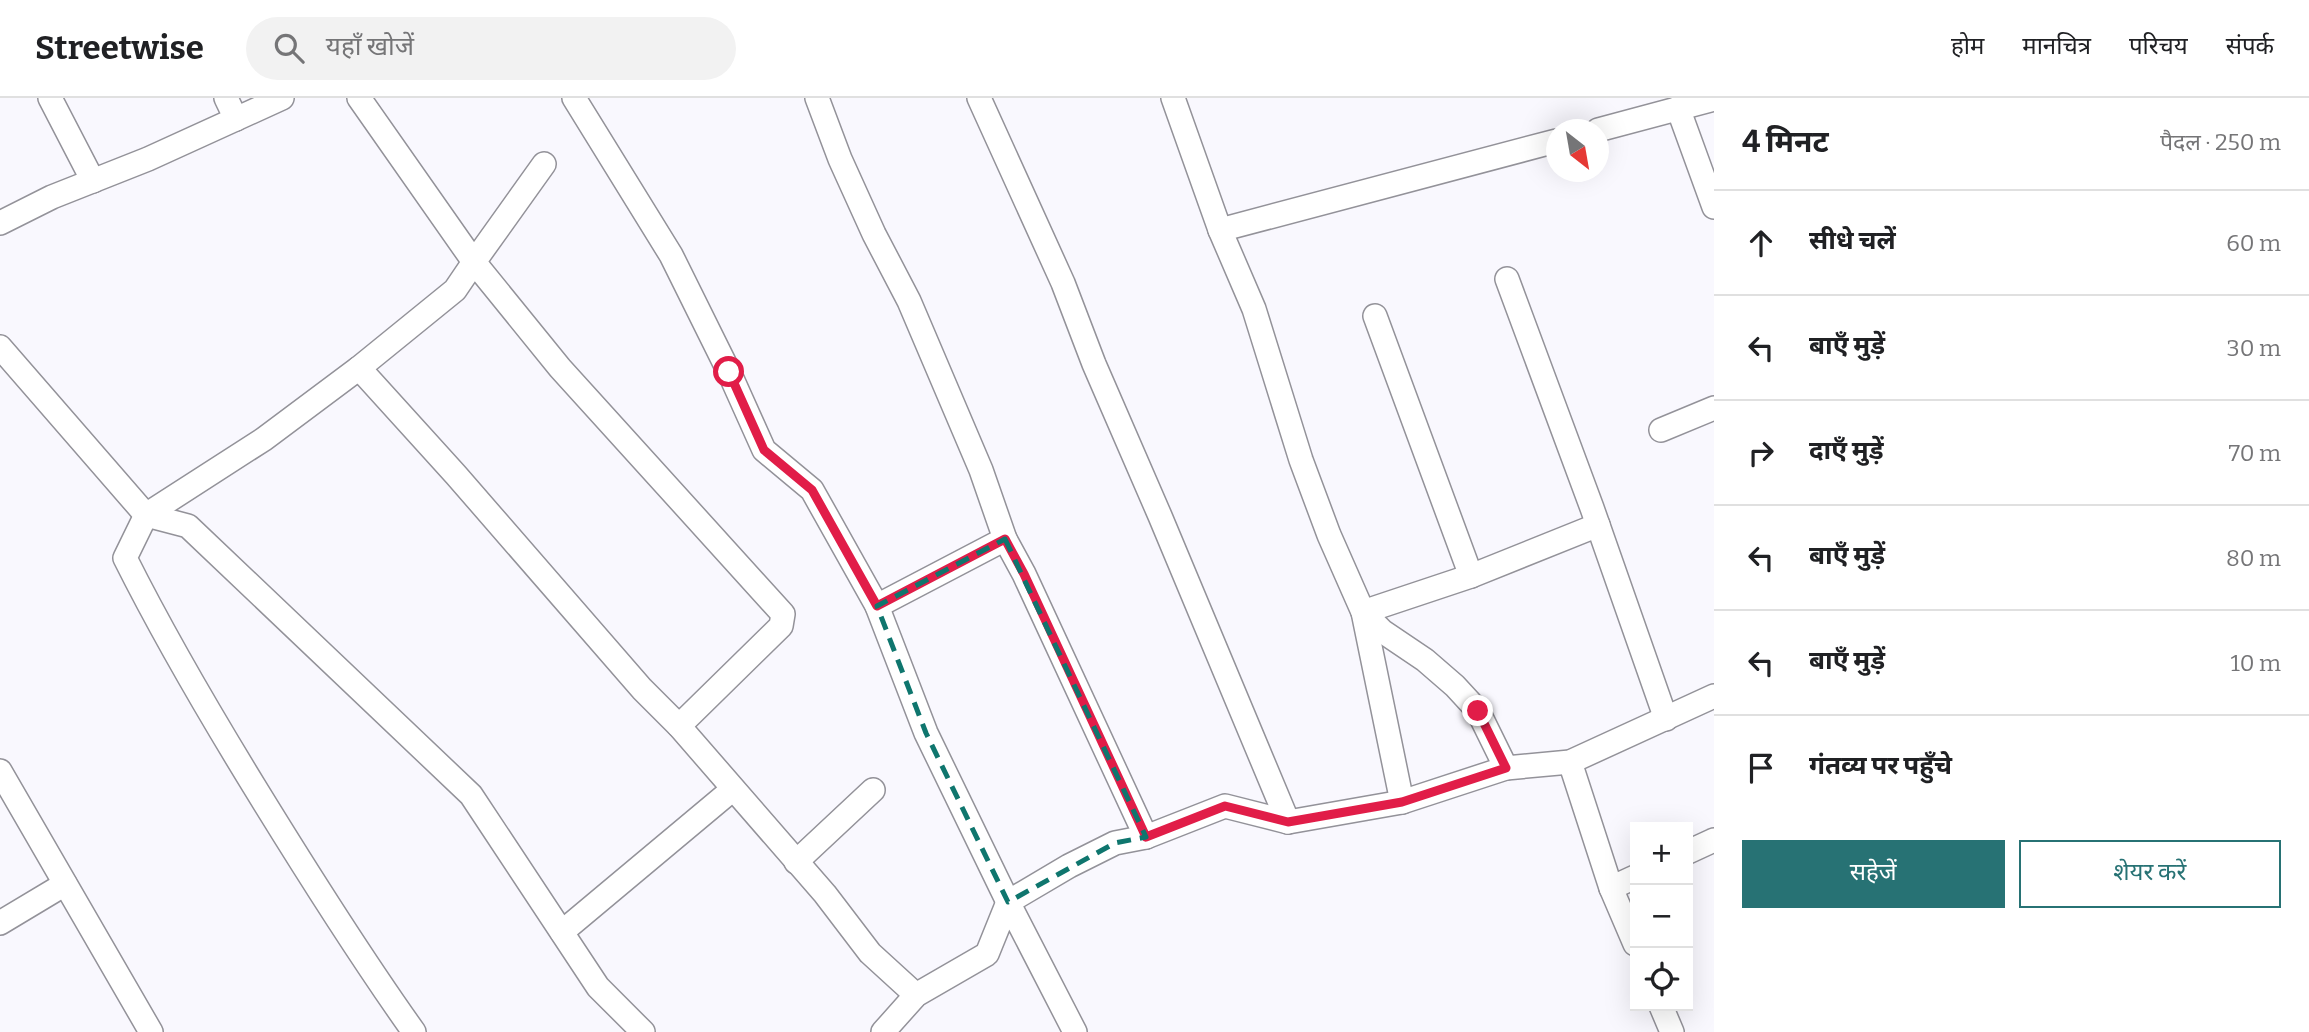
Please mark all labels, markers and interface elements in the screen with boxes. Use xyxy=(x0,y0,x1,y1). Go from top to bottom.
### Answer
search box xyxy=(246,17,736,80)
text: Streetwise xyxy=(35,28,204,68)
icon: search xyxy=(270,29,308,67)
text: यहाँ खोजें xyxy=(326,31,414,62)
text: होम xyxy=(1951,32,1984,60)
text: मानचित्र xyxy=(2022,32,2091,60)
text: परिचय xyxy=(2129,32,2188,60)
text: संपर्क xyxy=(2226,32,2274,60)
north arrow xyxy=(1546,119,1609,182)
text: 4 मिनट xyxy=(1742,124,1829,160)
text: पैदल · 250 m xyxy=(2160,128,2281,156)
icon: ahead xyxy=(1742,224,1780,262)
text: सीधे चलें xyxy=(1809,225,1896,256)
text: 60 m xyxy=(2226,229,2281,257)
icon: left xyxy=(1742,329,1780,367)
text: बाएँ मुड़ें xyxy=(1809,330,1885,361)
text: 30 m xyxy=(2227,334,2281,362)
route start xyxy=(713,356,744,387)
icon: right xyxy=(1742,434,1780,472)
text: दाएँ मुड़ें xyxy=(1809,435,1884,466)
text: 70 m xyxy=(2229,439,2281,467)
icon: left xyxy=(1742,539,1780,577)
text: बाएँ मुड़ें xyxy=(1809,540,1885,571)
text: 80 m xyxy=(2226,544,2281,572)
icon: left xyxy=(1742,644,1780,682)
text: बाएँ मुड़ें xyxy=(1809,645,1885,676)
text: 10 m xyxy=(2230,649,2281,677)
route end xyxy=(1462,695,1493,726)
icon: arrive xyxy=(1742,749,1780,787)
text: गंतव्य पर पहुँचे xyxy=(1809,750,1952,781)
map controls xyxy=(1630,822,1693,1011)
button: + xyxy=(1630,822,1693,885)
button: सहेजें xyxy=(1742,840,2005,908)
button: शेयर करें xyxy=(2019,840,2281,908)
button: − xyxy=(1630,885,1693,948)
button: locate xyxy=(1630,948,1693,1011)

